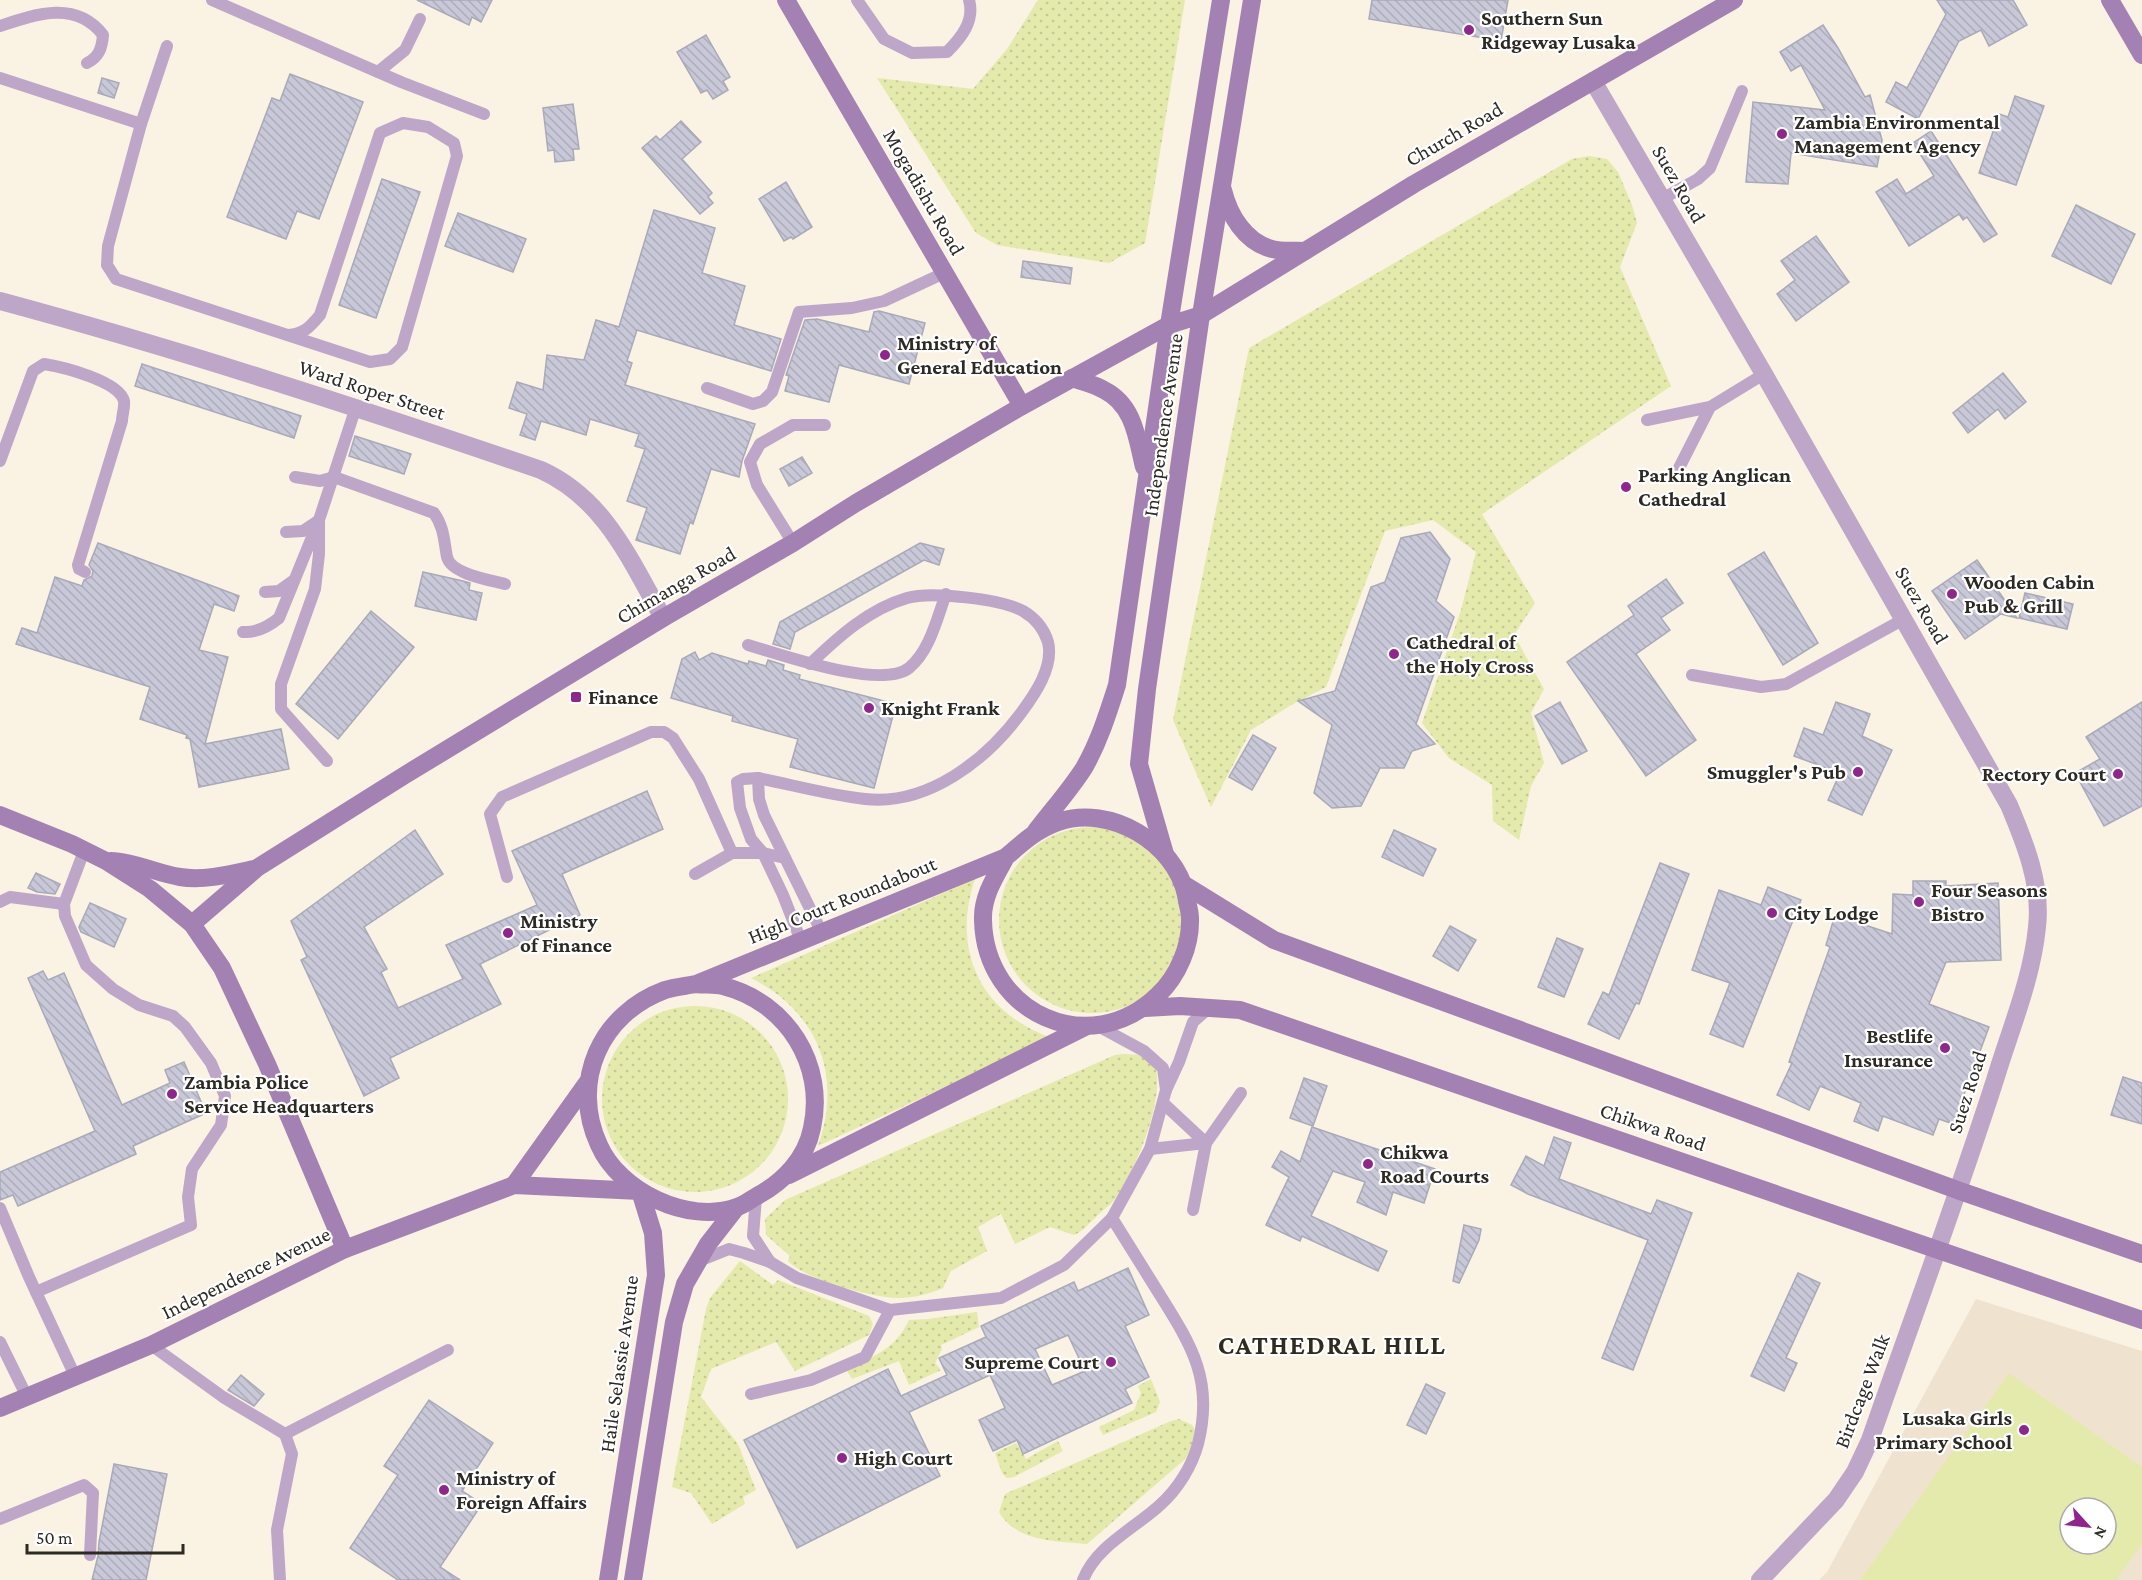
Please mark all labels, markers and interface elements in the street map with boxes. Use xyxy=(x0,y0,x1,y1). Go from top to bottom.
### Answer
place label: Southern Sun Ridgeway Lusaka xyxy=(1481,6,1636,54)
marker: Southern Sun Ridgeway Lusaka xyxy=(1462,23,1476,37)
street label: Church Road xyxy=(1401,97,1507,171)
place label: Zambia Environmental Management Agency xyxy=(1794,110,2000,158)
street label: Mogadishu Road xyxy=(878,125,970,259)
marker: Zambia Environmental Management Agency xyxy=(1775,127,1789,141)
street label: Suez Road xyxy=(1647,141,1711,227)
place label: Ministry of General Education xyxy=(897,331,1062,379)
street label: Independence Avenue xyxy=(1138,332,1188,518)
marker: Ministry of General Education xyxy=(878,348,892,362)
street label: Ward Roper Street xyxy=(296,355,449,425)
place label: Parking Anglican Cathedral xyxy=(1638,463,1791,511)
marker: Parking Anglican Cathedral xyxy=(1619,480,1633,494)
street label: Chimanga Road xyxy=(612,541,740,629)
street label: Suez Road xyxy=(1890,562,1954,648)
place label: Wooden Cabin Pub & Grill xyxy=(1963,570,2095,618)
marker: Wooden Cabin Pub & Grill xyxy=(1945,587,1959,601)
place label: Cathedral of the Holy Cross xyxy=(1406,630,1534,678)
marker: Cathedral of the Holy Cross xyxy=(1387,647,1401,661)
place label: Finance xyxy=(588,685,659,709)
marker: Finance xyxy=(569,690,583,704)
place label: Knight Frank xyxy=(881,696,1000,720)
marker: Knight Frank xyxy=(862,701,876,715)
place label: Smuggler's Pub xyxy=(1707,760,1846,784)
place label: Rectory Court xyxy=(1982,762,2106,786)
marker: Smuggler's Pub xyxy=(1851,765,1865,779)
marker: Rectory Court xyxy=(2111,767,2125,781)
street label: High Court Roundabout xyxy=(744,851,941,949)
place label: Four Seasons Bistro xyxy=(1931,878,2048,926)
marker: Four Seasons Bistro xyxy=(1912,895,1926,909)
place label: City Lodge xyxy=(1784,901,1879,925)
marker: City Lodge xyxy=(1765,906,1779,920)
place label: Ministry of Finance xyxy=(520,909,612,957)
marker: Ministry of Finance xyxy=(501,926,515,940)
place label: Bestlife Insurance xyxy=(1844,1024,1933,1072)
marker: Bestlife Insurance xyxy=(1938,1041,1952,1055)
street label: Suez Road xyxy=(1942,1048,1992,1136)
place label: Zambia Police Service Headquarters xyxy=(184,1070,374,1118)
marker: Zambia Police Service Headquarters xyxy=(165,1087,179,1101)
street label: Chikwa Road xyxy=(1597,1098,1709,1156)
place label: Chikwa Road Courts xyxy=(1380,1140,1489,1188)
marker: Chikwa Road Courts xyxy=(1361,1157,1375,1171)
street label: Independence Avenue xyxy=(158,1222,334,1324)
street label: Haile Selassie Avenue xyxy=(595,1274,643,1454)
district label: CATHEDRAL HILL xyxy=(1218,1330,1446,1360)
street label: Birdcage Walk xyxy=(1829,1331,1895,1451)
place label: Supreme Court xyxy=(964,1350,1099,1374)
marker: Supreme Court xyxy=(1104,1355,1118,1369)
place label: Lusaka Girls Primary School xyxy=(1875,1406,2012,1454)
marker: Lusaka Girls Primary School xyxy=(2017,1423,2031,1437)
place label: High Court xyxy=(854,1446,953,1470)
marker: High Court xyxy=(835,1451,849,1465)
place label: Ministry of Foreign Affairs xyxy=(456,1466,587,1514)
marker: Ministry of Foreign Affairs xyxy=(437,1483,451,1497)
north arrow xyxy=(2058,1496,2118,1556)
scale bar xyxy=(27,1517,183,1555)
text: N xyxy=(2091,1524,2111,1541)
text: 50 m xyxy=(36,1528,73,1548)

